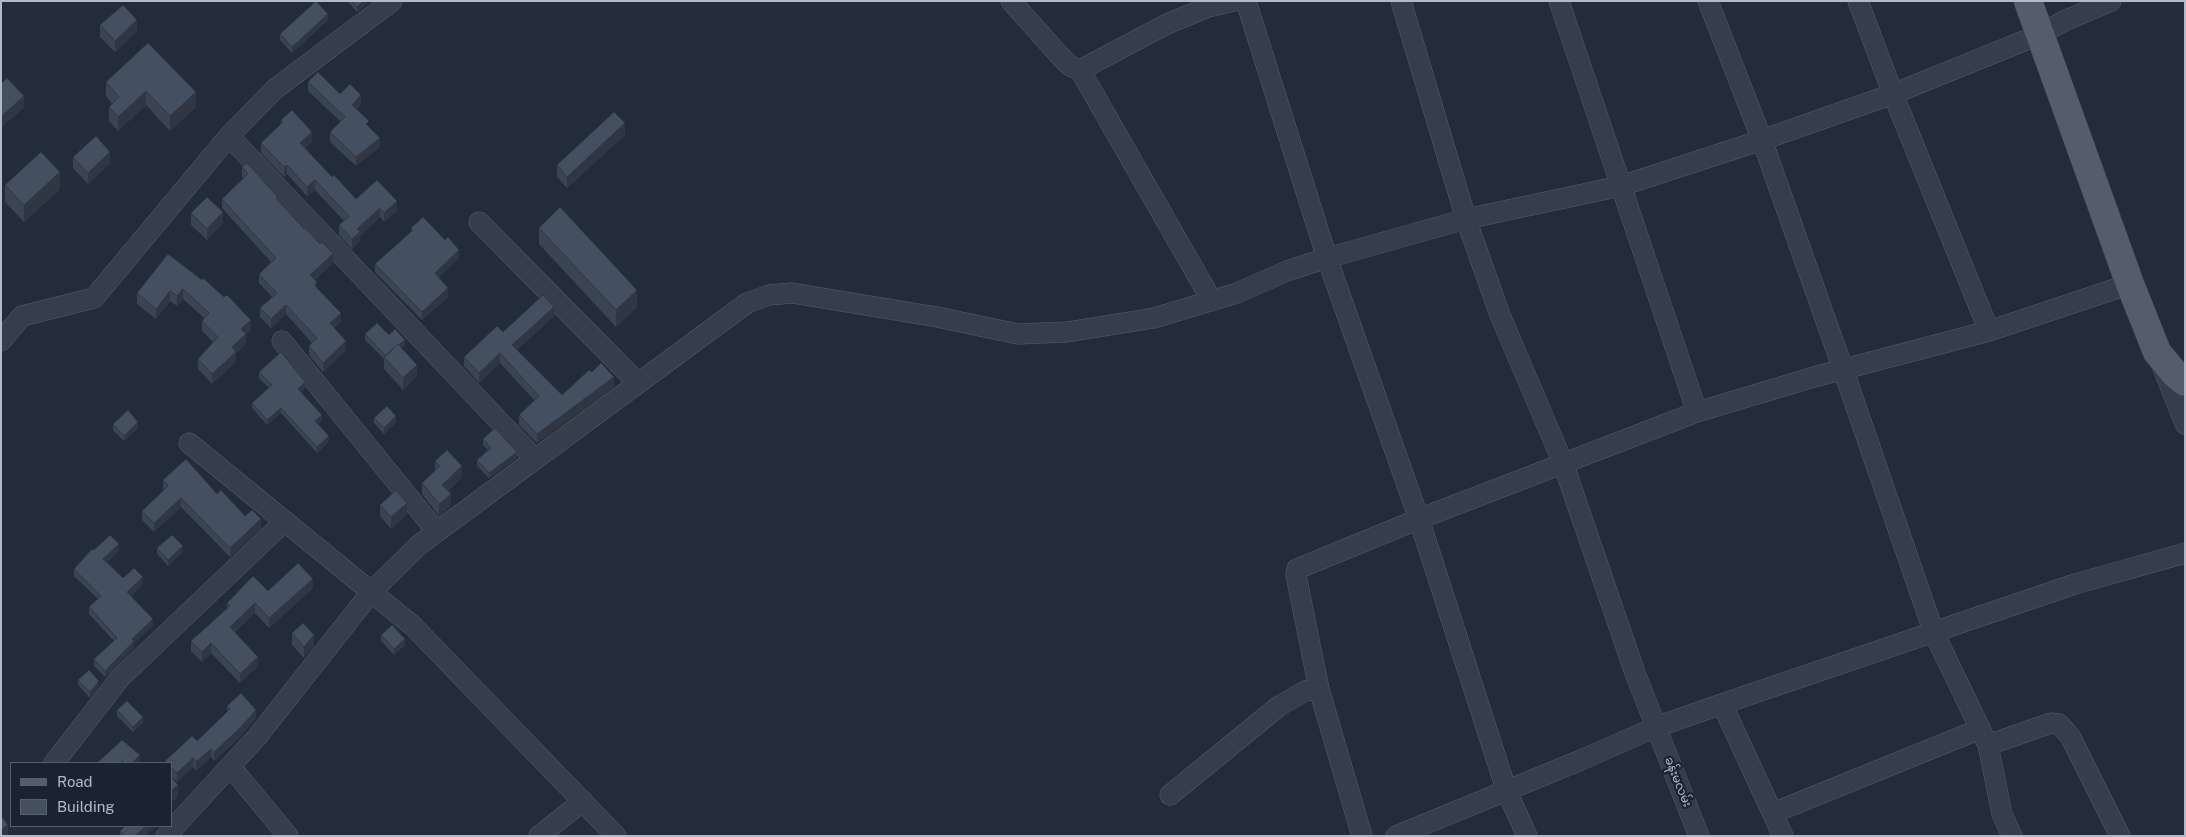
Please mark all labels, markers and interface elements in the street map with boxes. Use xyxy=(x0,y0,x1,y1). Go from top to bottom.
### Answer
street label: ခန်းမလမ်း xyxy=(1661,755,1695,809)
legend xyxy=(10,762,172,827)
text: Road xyxy=(57,773,93,790)
text: Building xyxy=(57,798,115,815)

